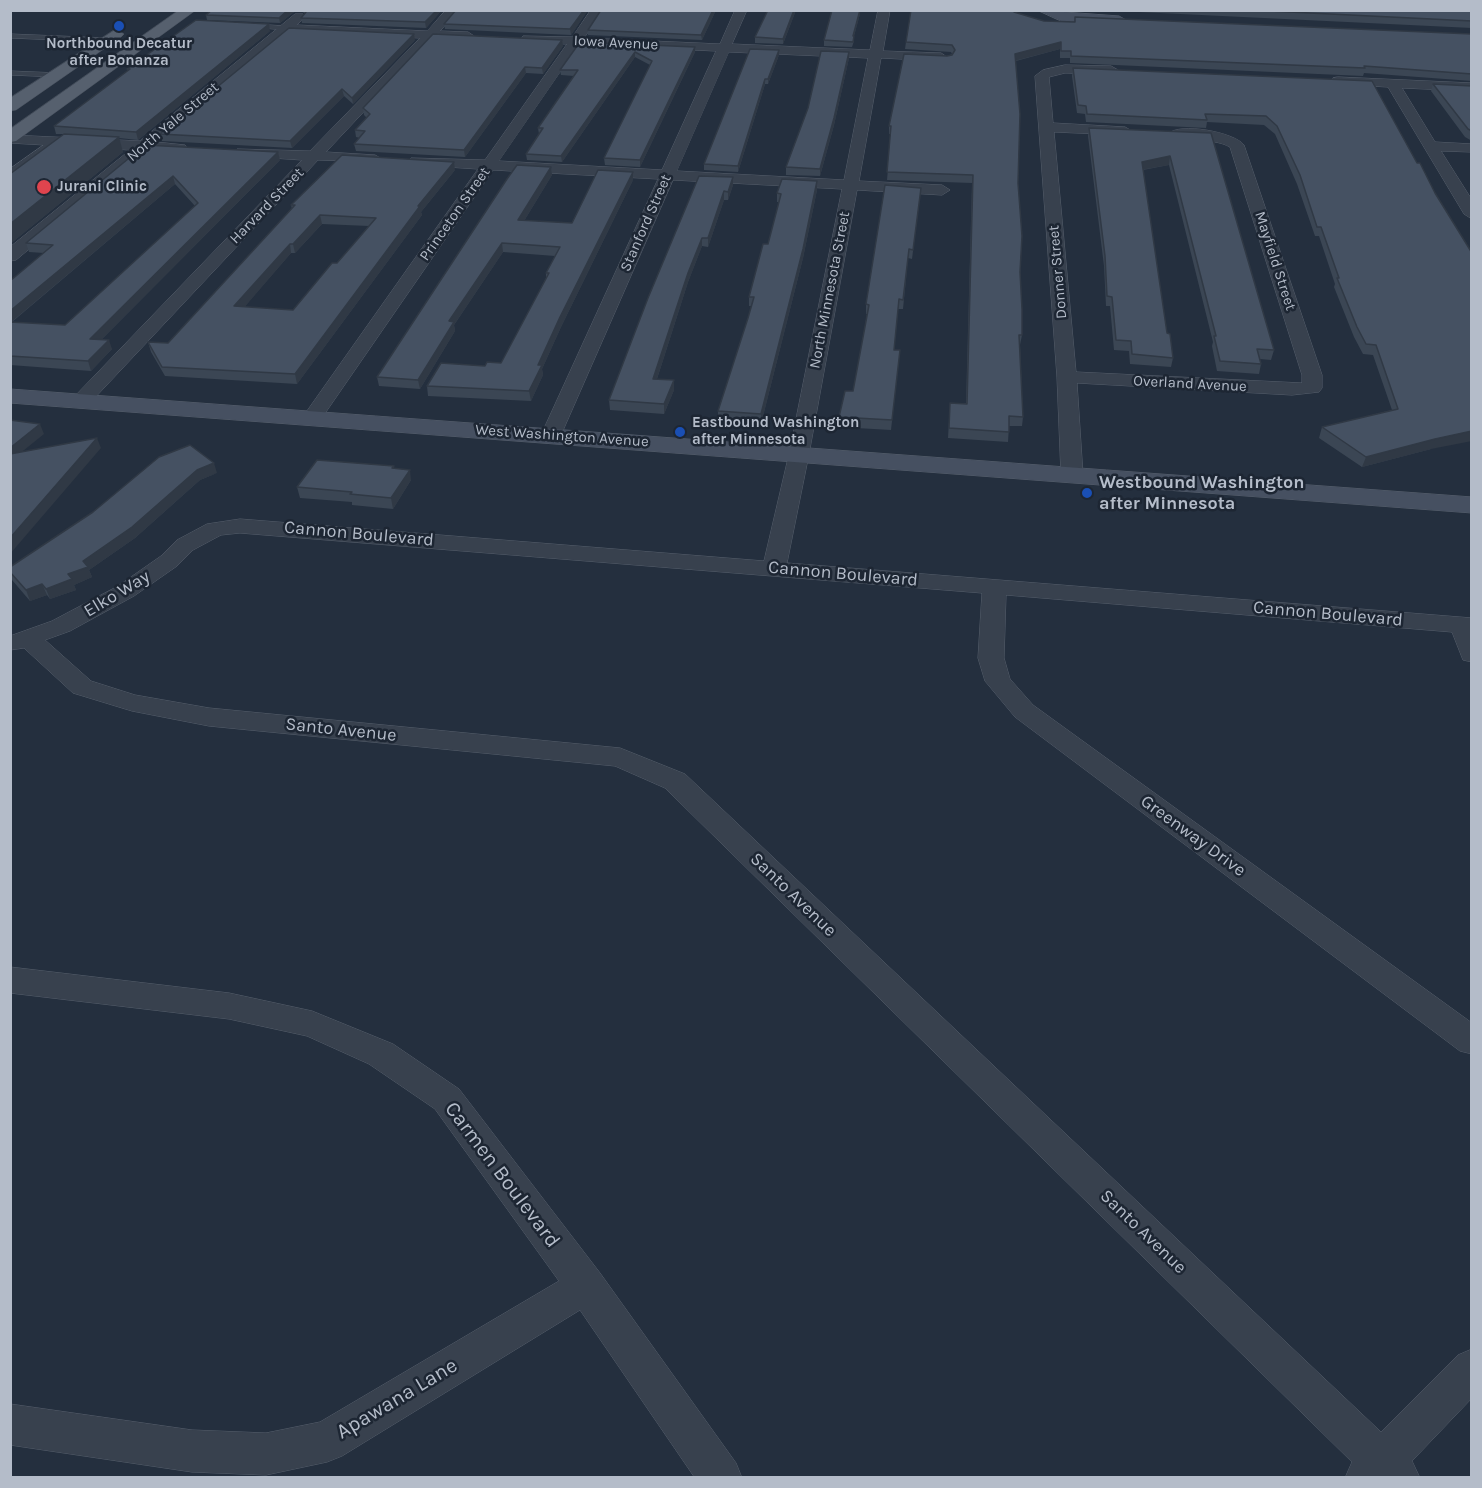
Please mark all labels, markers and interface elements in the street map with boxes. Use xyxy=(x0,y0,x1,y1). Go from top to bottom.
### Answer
marker: Northbound Decatur after Bonanza xyxy=(112,19,126,33)
street label: Iowa Avenue xyxy=(573,32,659,54)
place label: Northbound Decatur after Bonanza xyxy=(46,35,192,70)
street label: North Yale Street xyxy=(123,78,223,166)
street label: Harvard Street xyxy=(226,164,308,248)
street label: Princeton Street xyxy=(416,164,494,264)
street label: Stanford Street xyxy=(617,172,675,274)
marker: Jurani Clinic xyxy=(35,178,53,196)
place label: Jurani Clinic xyxy=(57,178,147,196)
street label: Mayfield Street xyxy=(1251,209,1299,313)
street label: North Minnesota Street xyxy=(806,210,854,370)
street label: Donner Street xyxy=(1045,224,1071,320)
street label: Overland Avenue xyxy=(1133,372,1247,396)
place label: Eastbound Washington after Minnesota xyxy=(692,414,859,449)
street label: West Washington Avenue xyxy=(475,421,649,451)
marker: Eastbound Washington after Minnesota xyxy=(673,425,687,439)
place label: Westbound Washington after Minnesota xyxy=(1099,472,1304,514)
marker: Westbound Washington after Minnesota xyxy=(1080,486,1094,500)
street label: Cannon Boulevard xyxy=(283,517,435,551)
street label: Cannon Boulevard xyxy=(767,557,919,591)
street label: Elko Way xyxy=(80,566,154,622)
street label: Cannon Boulevard xyxy=(1252,597,1404,631)
street label: Santo Avenue xyxy=(284,713,398,747)
street label: Greenway Drive xyxy=(1136,790,1250,882)
street label: Santo Avenue xyxy=(745,848,841,942)
street label: Carmen Boulevard xyxy=(439,1097,565,1253)
street label: Santo Avenue xyxy=(1095,1185,1191,1279)
street label: Apawana Lane xyxy=(332,1353,462,1445)

